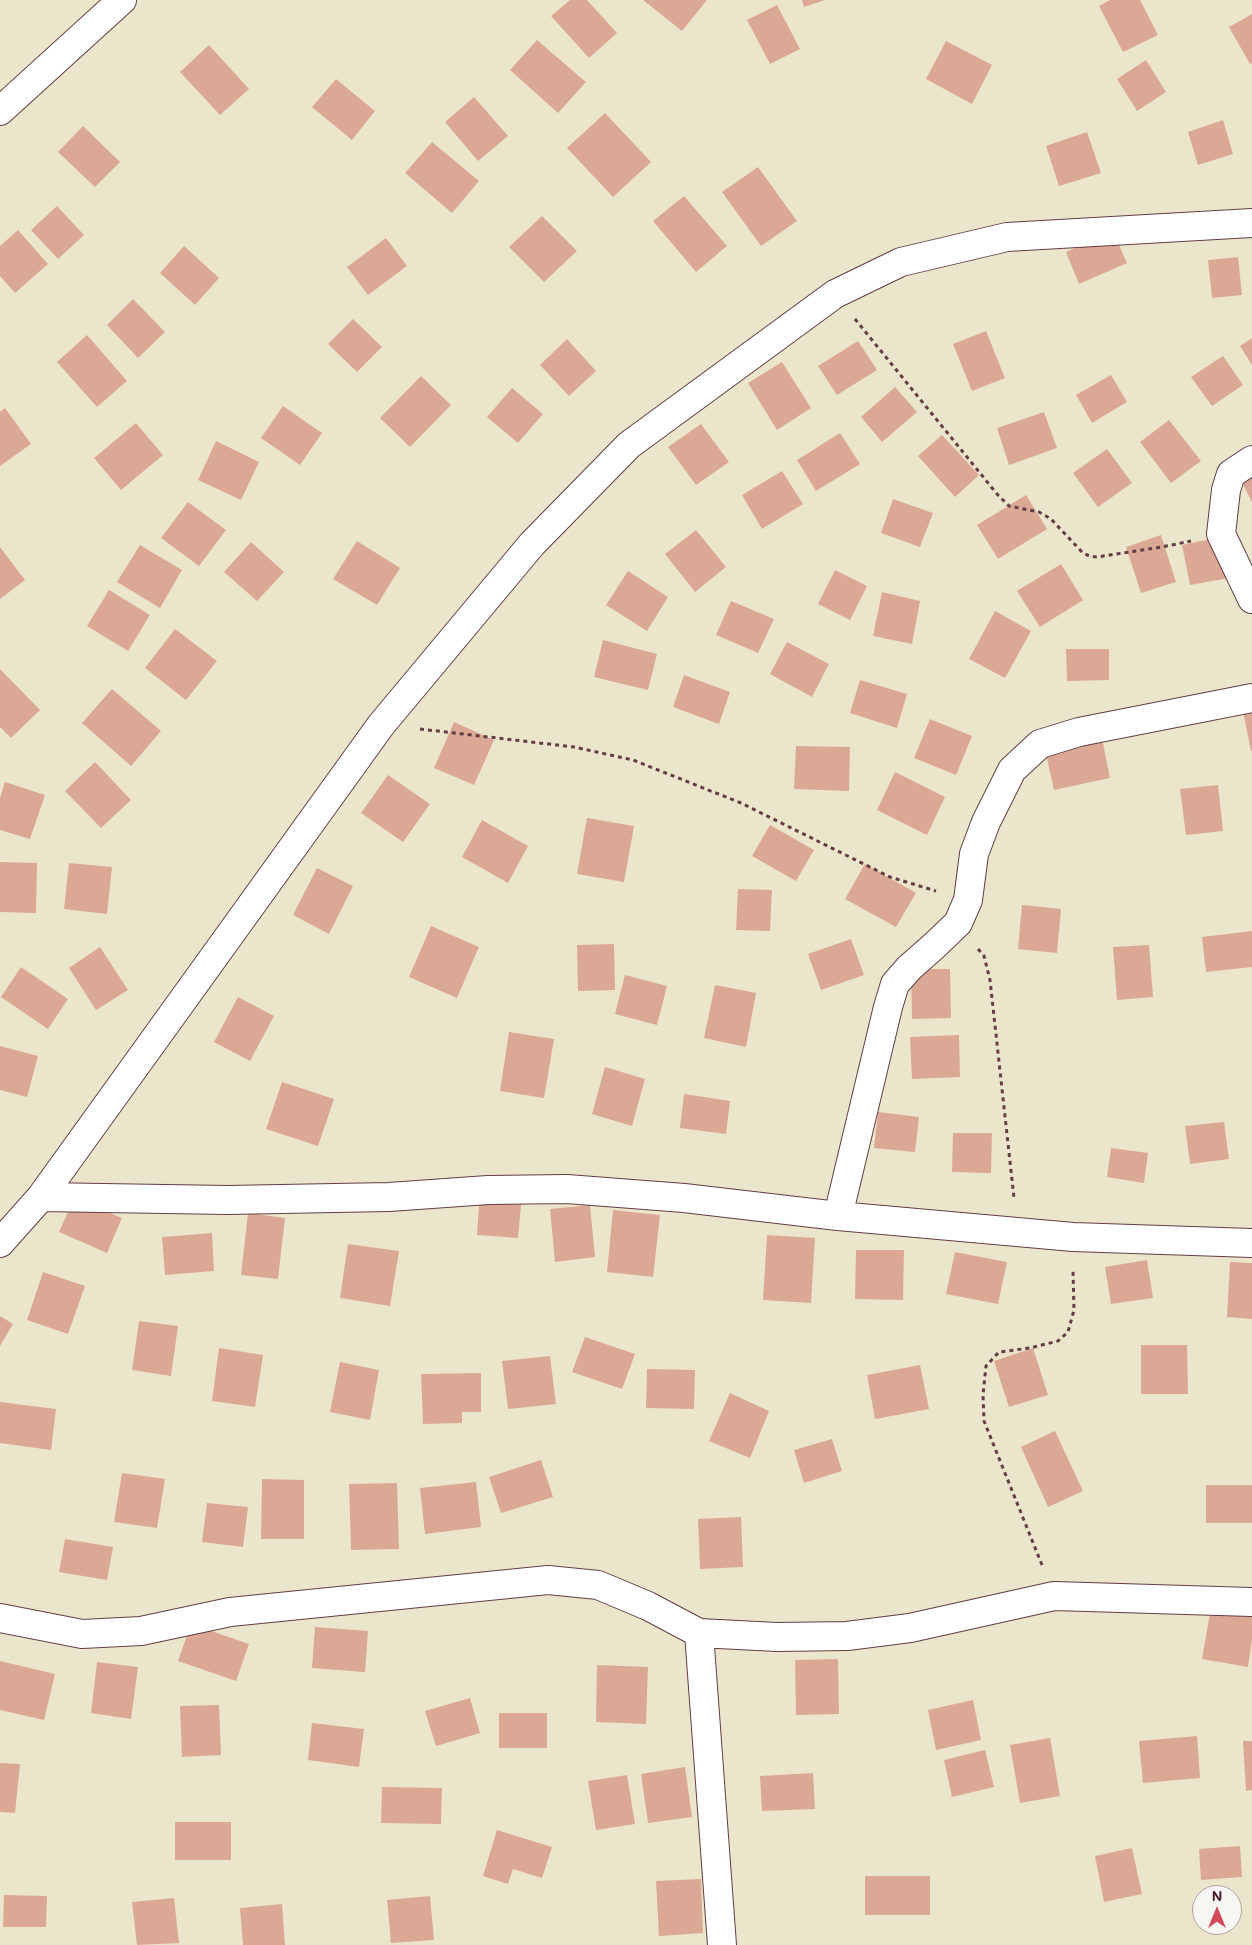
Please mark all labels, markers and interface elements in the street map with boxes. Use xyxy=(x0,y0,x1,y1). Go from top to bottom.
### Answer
north arrow xyxy=(1192,1885,1242,1935)
text: N xyxy=(1212,1886,1222,1905)

